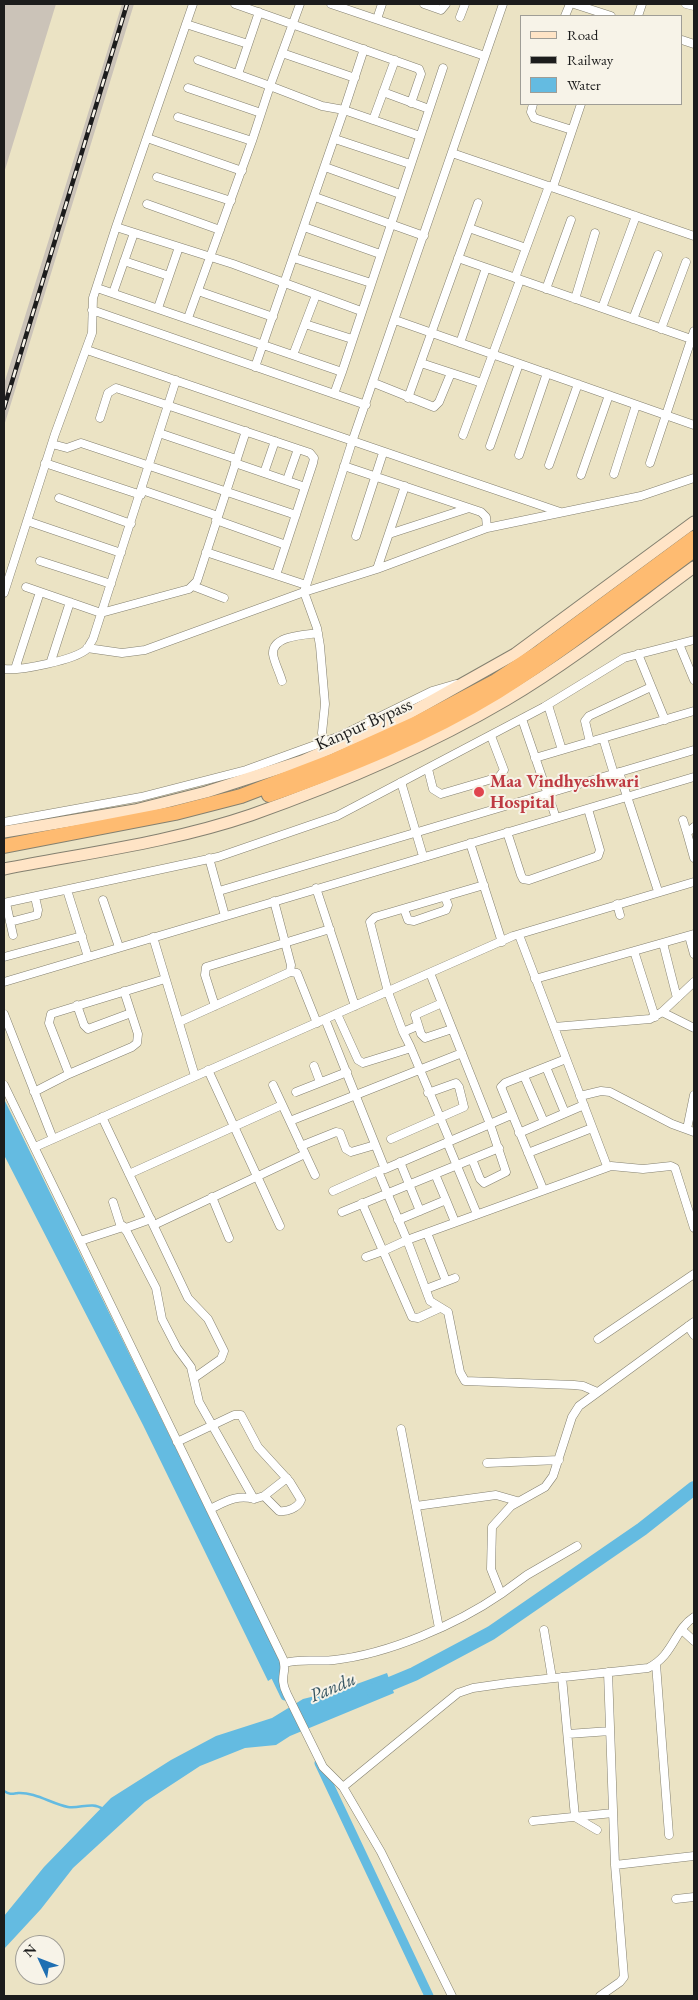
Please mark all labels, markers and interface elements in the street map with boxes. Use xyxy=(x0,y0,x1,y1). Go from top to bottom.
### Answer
legend xyxy=(520,15,683,105)
text: Road xyxy=(567,25,598,44)
text: Railway xyxy=(567,50,613,69)
text: Water xyxy=(567,75,601,94)
street label: Kanpur Bypass xyxy=(312,694,416,756)
place label: Maa Vindhyeshwari Hospital xyxy=(490,771,639,814)
marker: Maa Vindhyeshwari Hospital xyxy=(472,785,486,799)
water label: Pandu xyxy=(306,1668,360,1708)
north arrow xyxy=(15,1935,65,1985)
text: N xyxy=(19,1940,40,1961)

